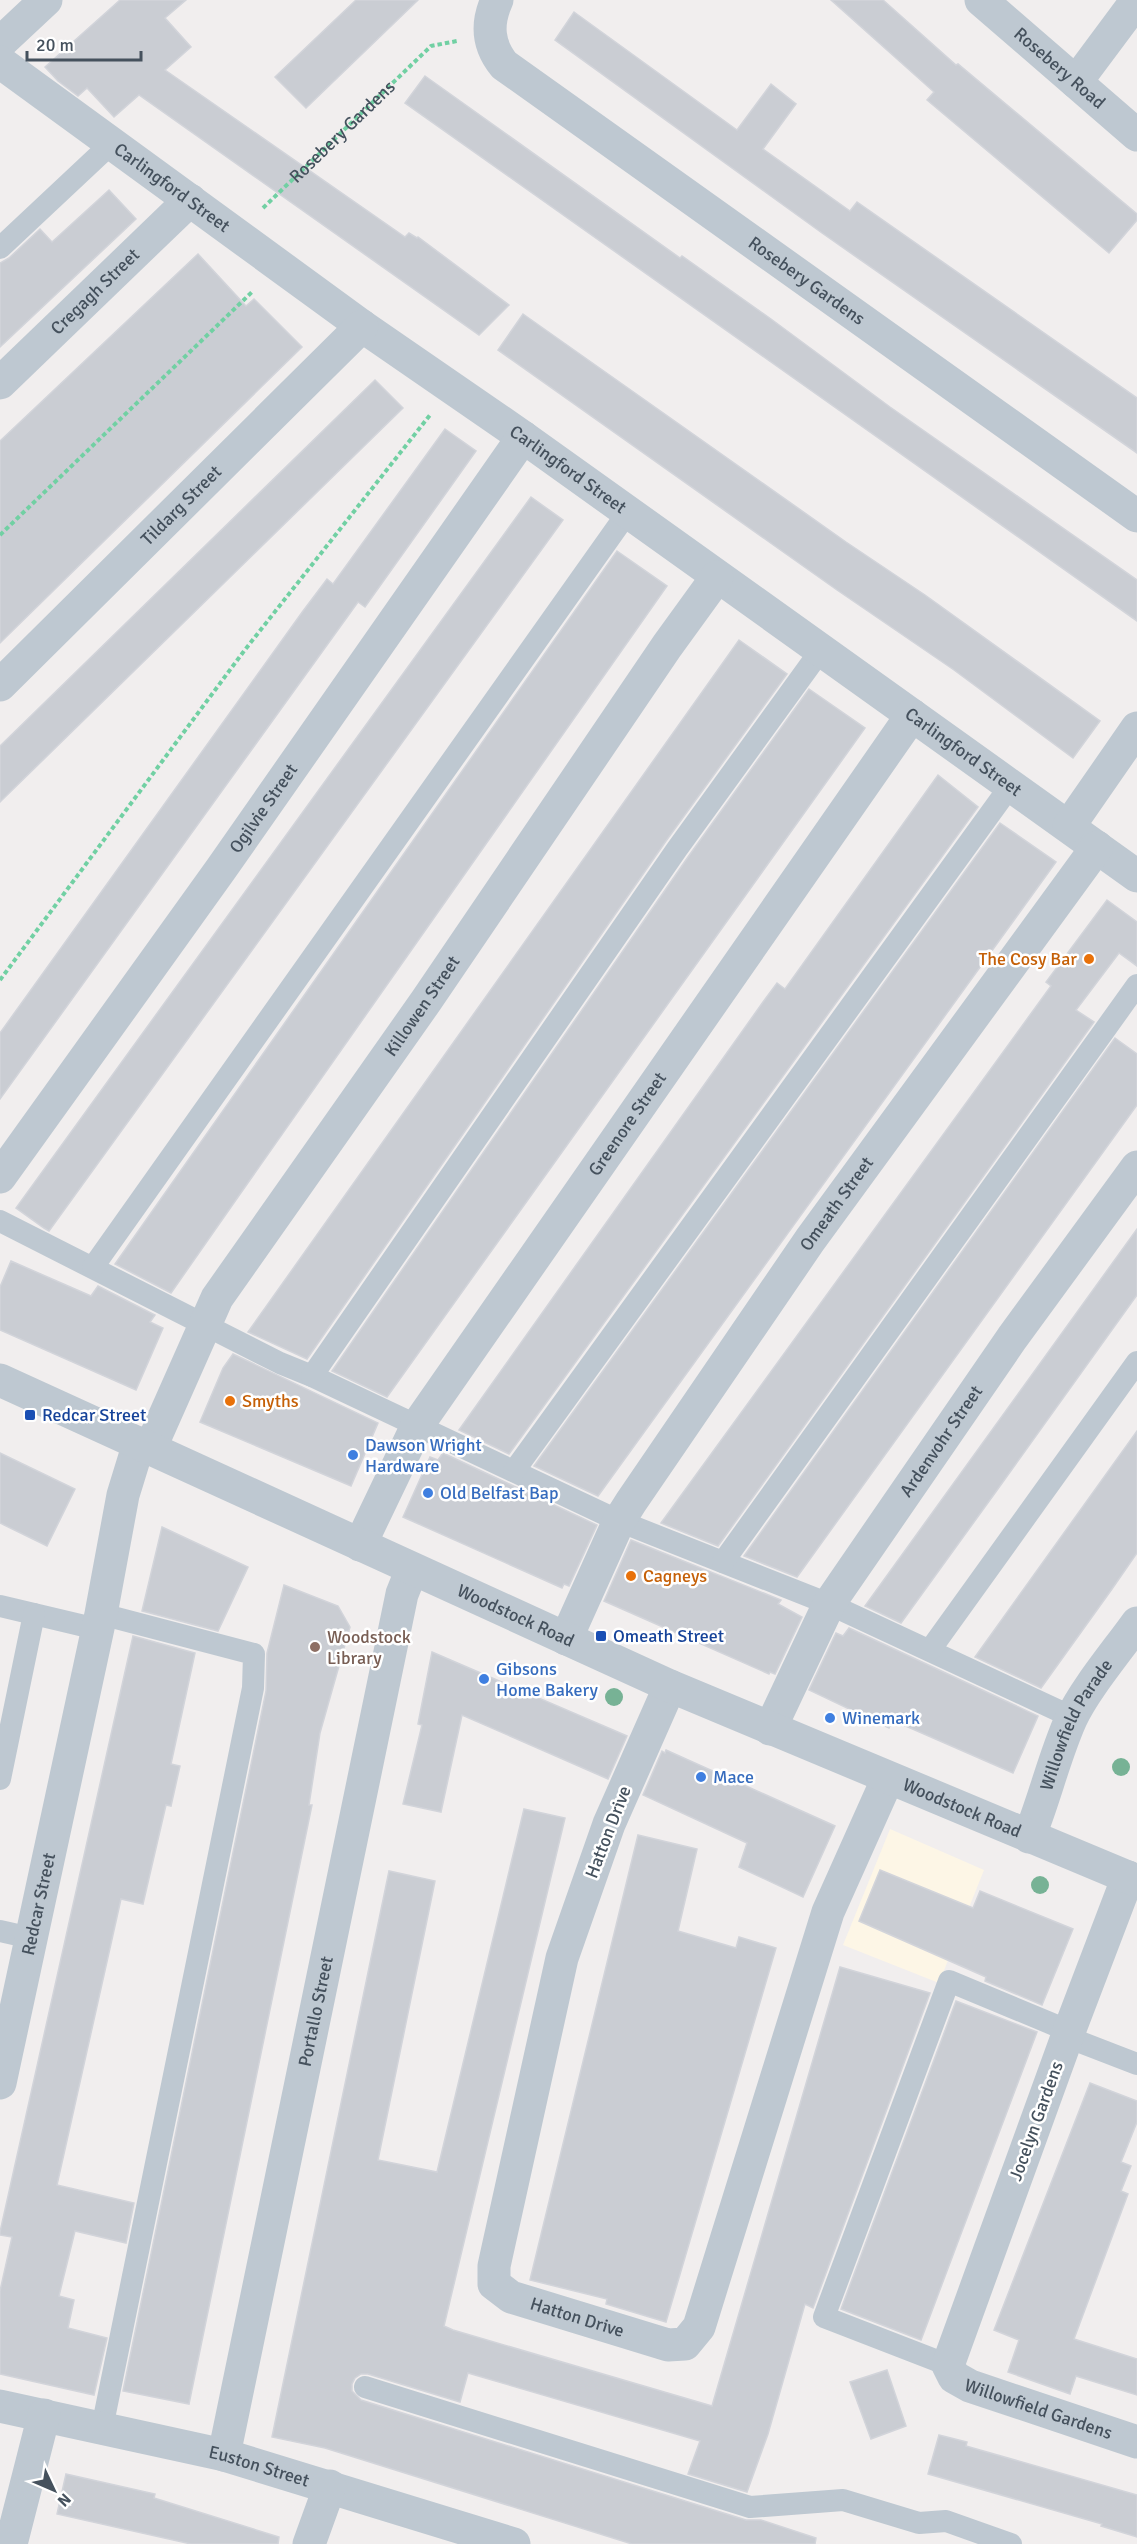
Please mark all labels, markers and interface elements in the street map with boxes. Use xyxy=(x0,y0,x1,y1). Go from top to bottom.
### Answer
street label: Rosebery Road xyxy=(1010,23,1110,113)
scale bar xyxy=(27,24,141,62)
text: 20 m xyxy=(36,34,74,56)
street label: Rosebery Gardens xyxy=(285,76,400,188)
street label: Carlingford Street xyxy=(110,138,234,237)
street label: Rosebery Gardens xyxy=(744,232,869,330)
street label: Cregagh Street xyxy=(46,244,144,339)
street label: Carlingford Street xyxy=(506,420,631,518)
street label: Tildarg Street xyxy=(136,461,226,550)
street label: Carlingford Street xyxy=(901,703,1026,801)
street label: Ogilvie Street xyxy=(225,759,302,857)
place label: The Cosy Bar xyxy=(978,948,1077,970)
street label: Killowen Street xyxy=(380,951,465,1061)
marker: The Cosy Bar xyxy=(1082,952,1096,966)
street label: Greenore Street xyxy=(584,1068,671,1180)
street label: Omeath Street xyxy=(795,1152,878,1255)
street label: Ardenvohr Street xyxy=(895,1381,987,1501)
place label: Smyths xyxy=(242,1390,299,1412)
marker: Smyths xyxy=(223,1394,237,1408)
place label: Redcar Street xyxy=(42,1404,146,1426)
marker: Redcar Street xyxy=(23,1408,37,1422)
place label: Dawson Wright Hardware xyxy=(365,1434,482,1477)
marker: Dawson Wright Hardware xyxy=(346,1448,360,1462)
place label: Old Belfast Bap xyxy=(440,1482,558,1504)
marker: Old Belfast Bap xyxy=(421,1486,435,1500)
place label: Cagneys xyxy=(643,1565,707,1587)
marker: Cagneys xyxy=(624,1569,638,1583)
street label: Woodstock Road xyxy=(454,1579,578,1652)
place label: Omeath Street xyxy=(613,1625,724,1647)
place label: Woodstock Library xyxy=(327,1626,411,1669)
marker: Omeath Street xyxy=(594,1629,608,1643)
marker: Woodstock Library xyxy=(308,1640,322,1654)
street label: Willowfield Parade xyxy=(1035,1655,1117,1793)
place label: Gibsons Home Bakery xyxy=(496,1658,599,1701)
marker: Gibsons Home Bakery xyxy=(477,1672,491,1686)
place label: Winemark xyxy=(842,1707,920,1729)
marker: Winemark xyxy=(823,1711,837,1725)
place label: Mace xyxy=(713,1766,754,1788)
marker: Mace xyxy=(694,1770,708,1784)
street label: Woodstock Road xyxy=(899,1773,1025,1842)
street label: Hatton Drive xyxy=(580,1783,636,1881)
street label: Redcar Street xyxy=(17,1851,60,1957)
street label: Portallo Street xyxy=(294,1954,338,2068)
street label: Jocelyn Gardens xyxy=(1004,2058,1068,2184)
street label: Hatton Drive xyxy=(528,2293,627,2342)
street label: Willowfield Gardens xyxy=(962,2374,1115,2444)
street label: Euston Street xyxy=(207,2441,312,2492)
north arrow xyxy=(24,2460,84,2520)
text: N xyxy=(53,2489,75,2511)

